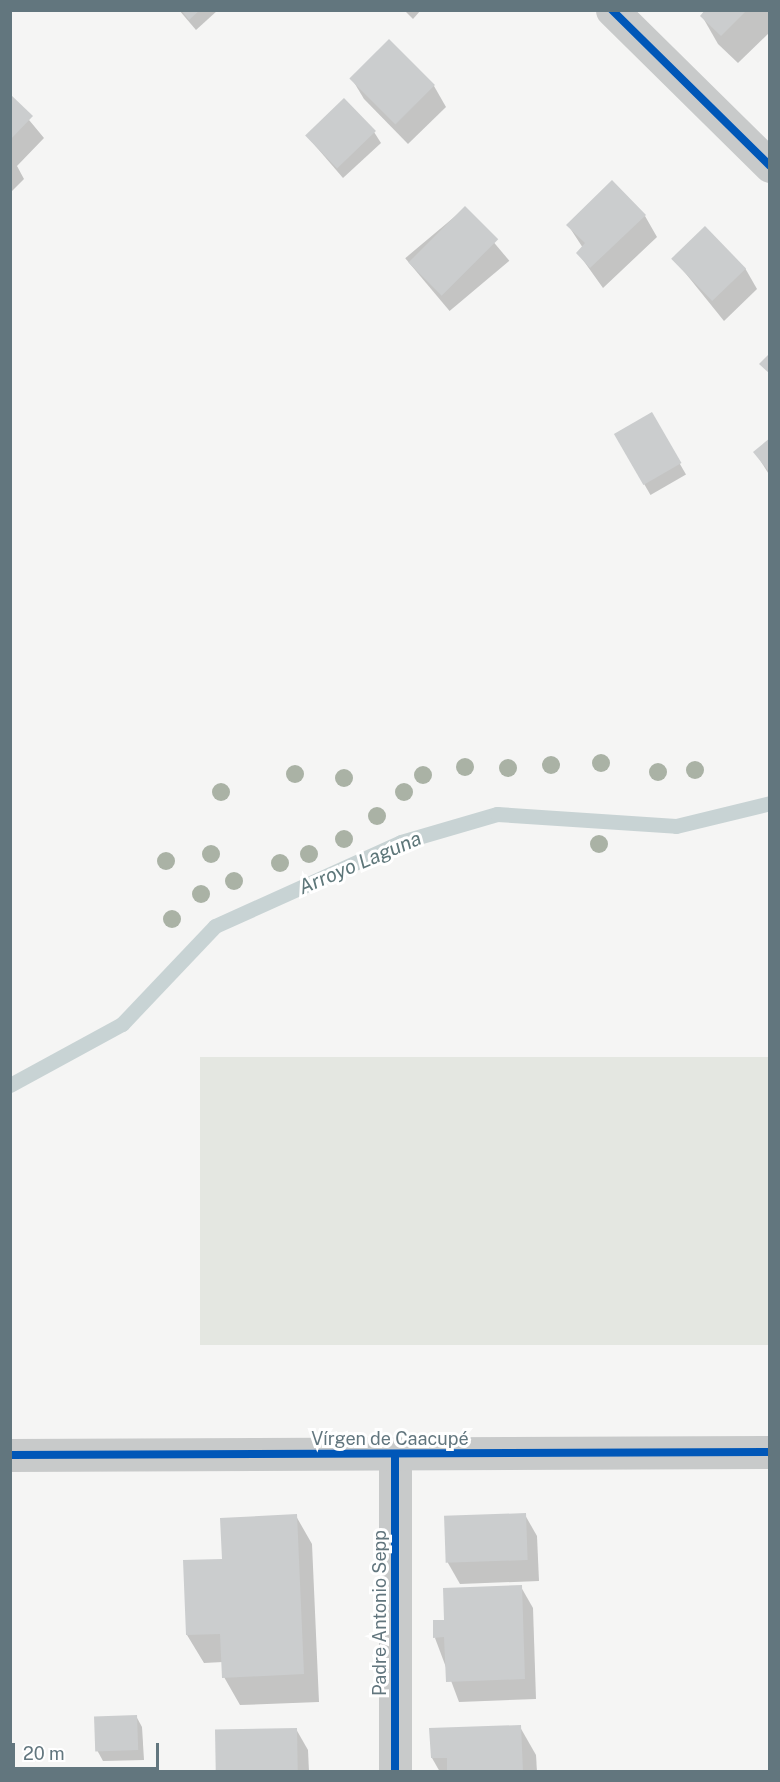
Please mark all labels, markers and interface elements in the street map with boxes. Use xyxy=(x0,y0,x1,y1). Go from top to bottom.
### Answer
water label: Arroyo Laguna xyxy=(295,826,425,900)
street label: Vírgen de Caacupé xyxy=(311,1428,469,1450)
street label: Padre Antonio Sepp xyxy=(369,1530,391,1696)
scale bar xyxy=(15,1731,162,1769)
text: 20 m xyxy=(23,1743,65,1764)

